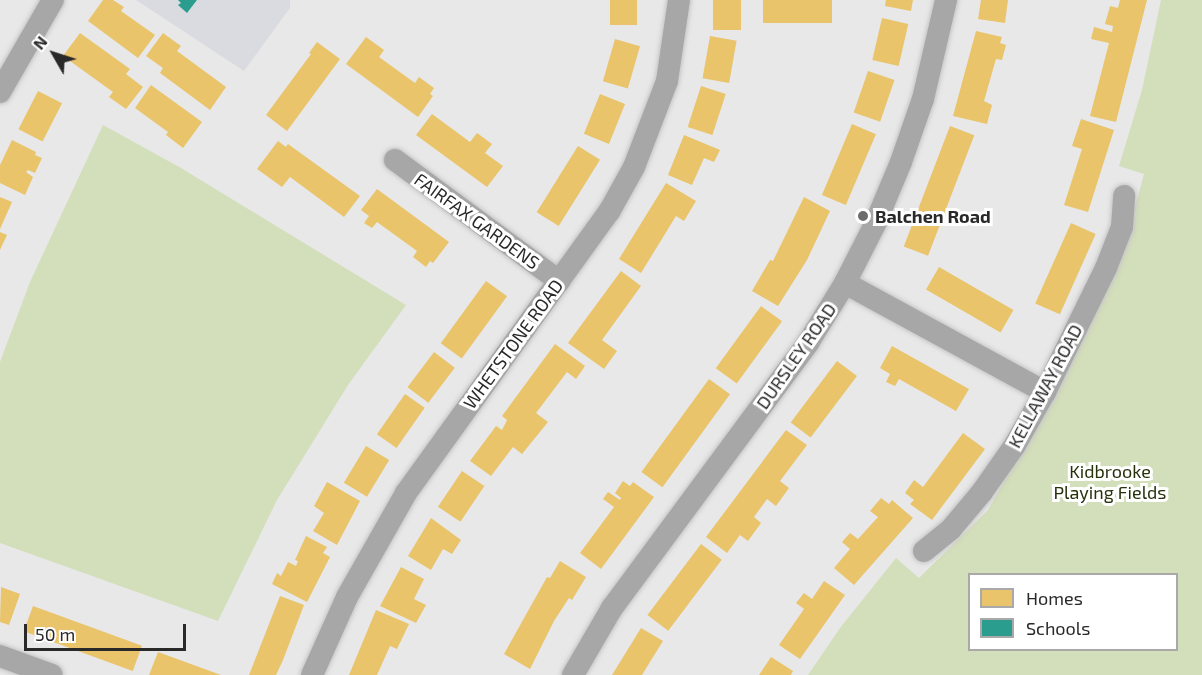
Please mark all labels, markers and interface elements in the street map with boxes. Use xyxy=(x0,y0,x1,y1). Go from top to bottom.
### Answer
north arrow xyxy=(24,24,84,84)
text: N xyxy=(29,32,51,53)
street label: FAIRFAX GARDENS xyxy=(410,168,544,274)
place label: Balchen Road xyxy=(875,205,991,227)
marker: Balchen Road xyxy=(856,209,870,223)
street label: WHETSTONE ROAD xyxy=(459,275,567,413)
street label: DURSLEY ROAD xyxy=(751,299,841,413)
street label: KELLAWAY ROAD xyxy=(1003,320,1087,452)
park label: Kidbrooke Playing Fields xyxy=(1054,461,1166,504)
legend xyxy=(968,573,1178,651)
text: Homes xyxy=(1026,587,1083,609)
scale bar xyxy=(27,612,189,650)
text: Schools xyxy=(1026,617,1090,639)
text: 50 m xyxy=(35,623,75,645)

